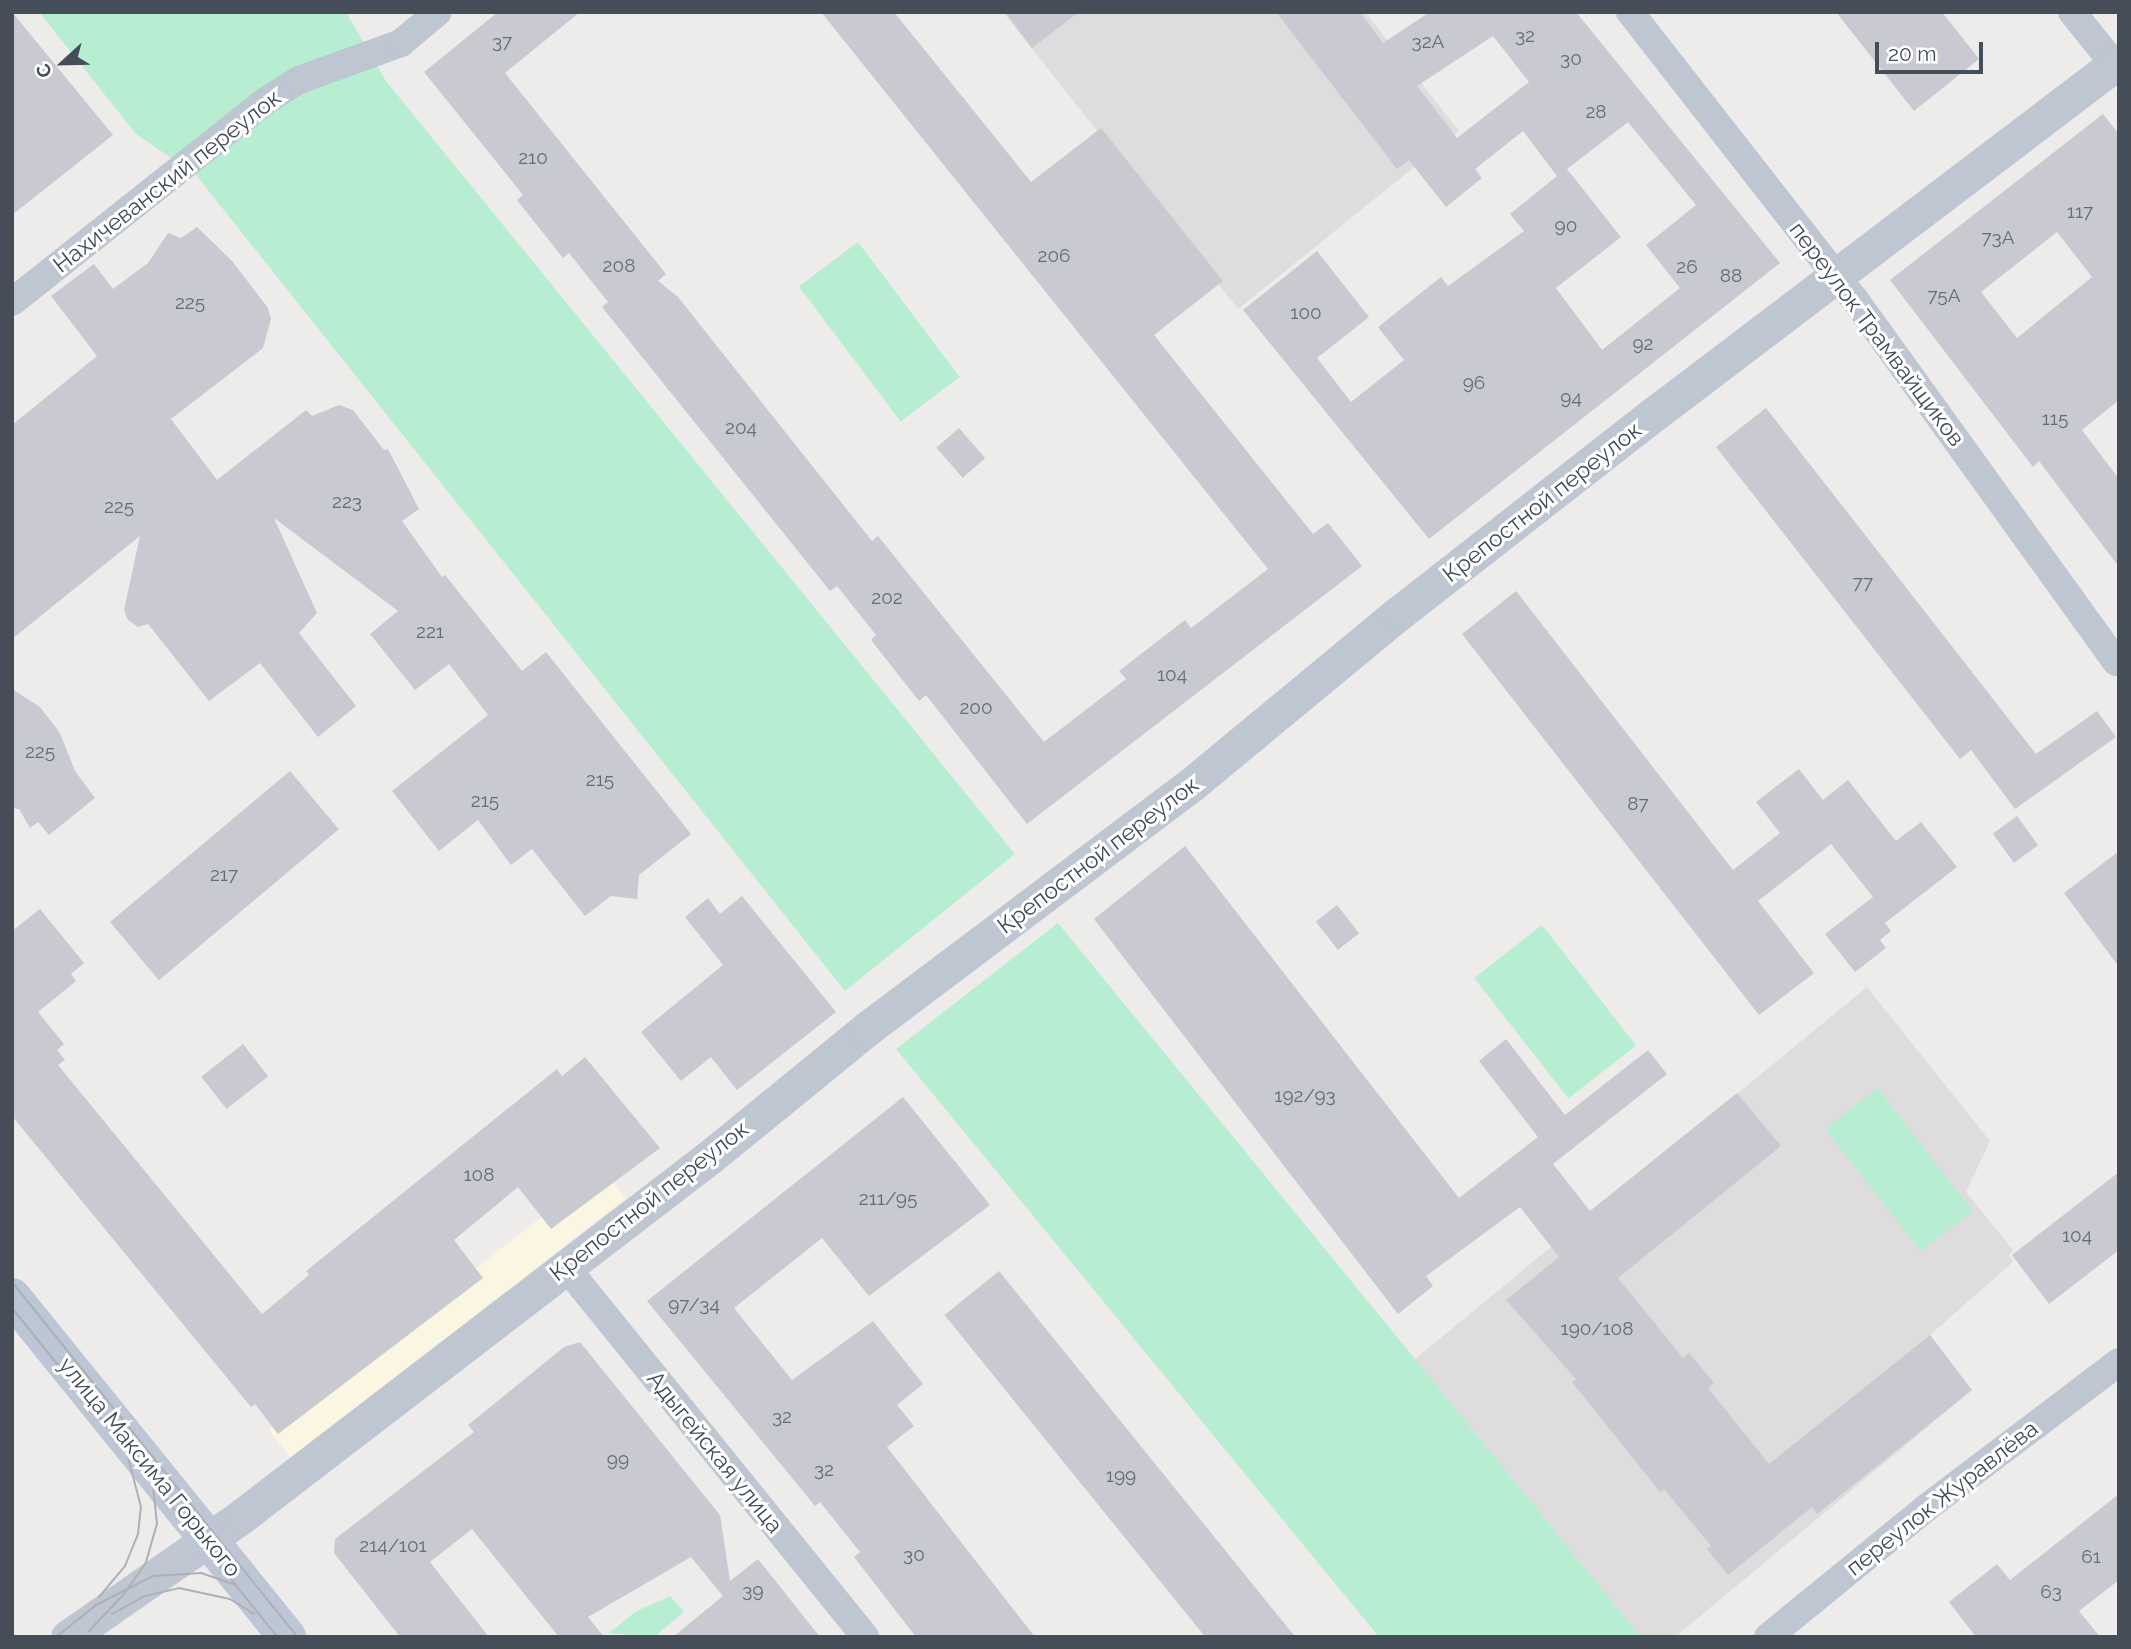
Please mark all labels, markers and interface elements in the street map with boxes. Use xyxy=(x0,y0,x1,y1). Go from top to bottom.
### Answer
house number: 32 xyxy=(1515,25,1535,47)
north arrow xyxy=(28,28,98,98)
scale bar xyxy=(1879,28,1988,72)
house number: 37 xyxy=(492,31,512,53)
house number: 32А xyxy=(1412,31,1444,53)
text: 20 m xyxy=(1888,41,1936,66)
house number: 30 xyxy=(1560,48,1582,70)
text: С xyxy=(31,61,56,81)
street label: Нахичеванский переулок xyxy=(48,84,286,278)
house number: 28 xyxy=(1585,101,1607,123)
house number: 210 xyxy=(518,147,548,169)
house number: 117 xyxy=(2067,201,2093,223)
house number: 90 xyxy=(1555,215,1577,237)
street label: переулок Трамвайщиков xyxy=(1783,216,1971,452)
house number: 73А xyxy=(1981,227,2015,249)
house number: 206 xyxy=(1038,245,1070,267)
house number: 208 xyxy=(603,255,635,277)
house number: 26 xyxy=(1676,256,1698,278)
house number: 88 xyxy=(1720,265,1742,287)
house number: 75А xyxy=(1927,285,1961,307)
house number: 225 xyxy=(175,292,205,314)
house number: 100 xyxy=(1290,302,1322,324)
house number: 92 xyxy=(1632,333,1654,355)
house number: 96 xyxy=(1463,372,1485,394)
house number: 94 xyxy=(1560,387,1582,409)
house number: 115 xyxy=(2042,408,2068,430)
street label: Крепостной переулок xyxy=(1437,416,1647,588)
house number: 204 xyxy=(725,417,757,439)
house number: 223 xyxy=(332,491,362,513)
house number: 225 xyxy=(104,496,134,518)
house number: 77 xyxy=(1853,572,1873,594)
house number: 202 xyxy=(871,587,903,609)
house number: 221 xyxy=(416,621,444,643)
house number: 104 xyxy=(1157,664,1187,686)
house number: 200 xyxy=(959,697,993,719)
house number: 225 xyxy=(25,741,55,763)
house number: 215 xyxy=(586,769,614,791)
street label: Крепостной переулок xyxy=(992,770,1204,940)
house number: 215 xyxy=(471,790,499,812)
house number: 87 xyxy=(1627,793,1649,815)
house number: 217 xyxy=(210,864,238,886)
house number: 192/93 xyxy=(1274,1085,1336,1107)
street label: Крепостной переулок xyxy=(544,1115,754,1287)
house number: 108 xyxy=(463,1164,495,1186)
house number: 211/95 xyxy=(859,1188,917,1210)
house number: 104 xyxy=(2062,1225,2092,1247)
house number: 97/34 xyxy=(668,1294,720,1316)
house number: 190/108 xyxy=(1561,1318,1633,1340)
street label: улица Максима Горького xyxy=(53,1352,247,1582)
street label: Адыгейская улица xyxy=(641,1365,789,1539)
house number: 32 xyxy=(772,1406,792,1428)
street label: переулок Журавлёва xyxy=(1841,1415,2043,1581)
house number: 99 xyxy=(607,1449,629,1471)
house number: 32 xyxy=(814,1459,834,1481)
house number: 199 xyxy=(1106,1465,1136,1487)
house number: 214/101 xyxy=(359,1535,427,1557)
house number: 30 xyxy=(903,1544,925,1566)
house number: 61 xyxy=(2081,1546,2101,1568)
house number: 39 xyxy=(742,1580,764,1602)
house number: 63 xyxy=(2040,1581,2062,1603)

